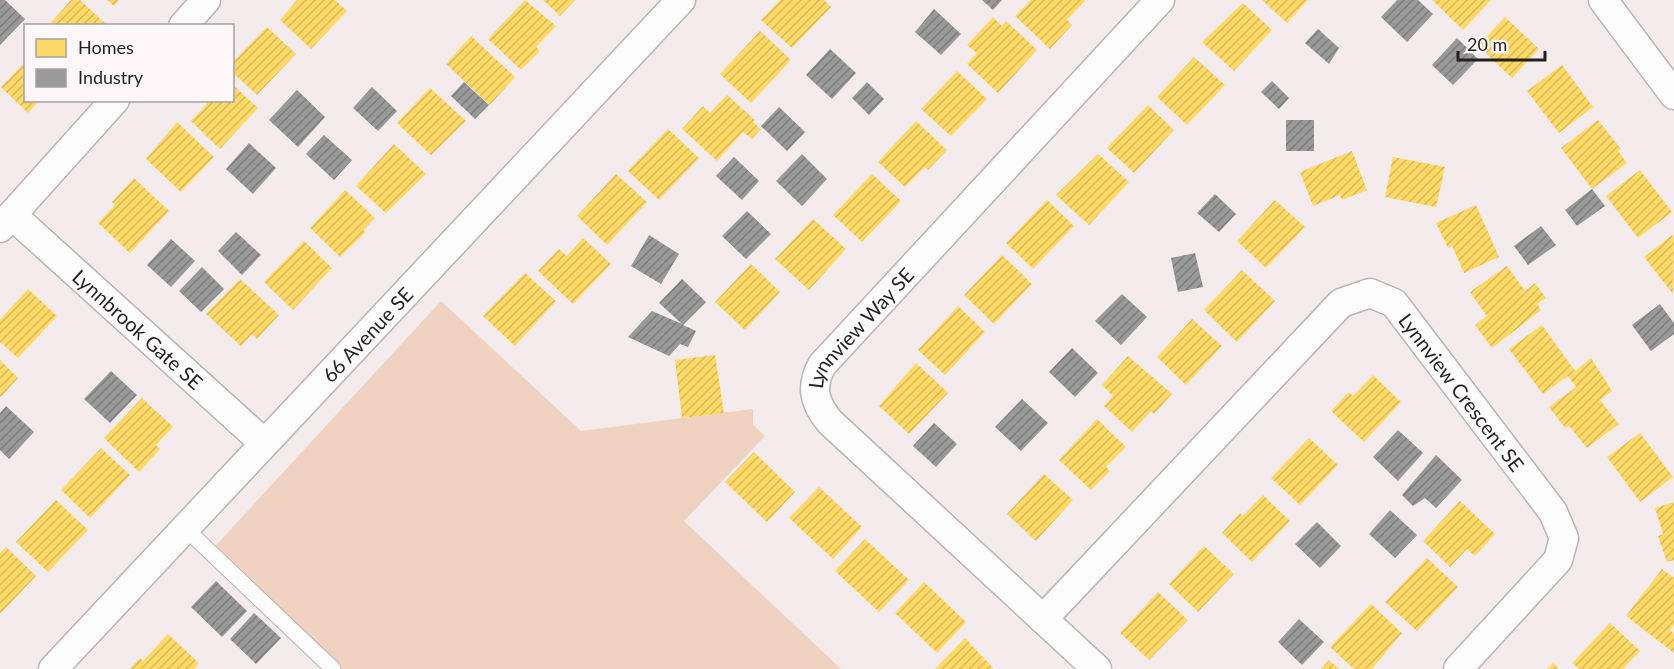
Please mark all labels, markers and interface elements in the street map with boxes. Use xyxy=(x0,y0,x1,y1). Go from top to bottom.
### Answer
legend xyxy=(24,24,234,102)
scale bar xyxy=(1458,24,1545,62)
text: 20 m xyxy=(1467,33,1507,55)
text: Homes xyxy=(78,36,134,58)
text: Industry xyxy=(78,66,144,88)
street label: Lynnview Way SE xyxy=(803,262,918,390)
street label: Lynnbrook Gate SE xyxy=(68,264,208,394)
street label: 66 Avenue SE xyxy=(317,282,417,387)
street label: Lynnview Crescent SE xyxy=(1394,308,1529,476)

